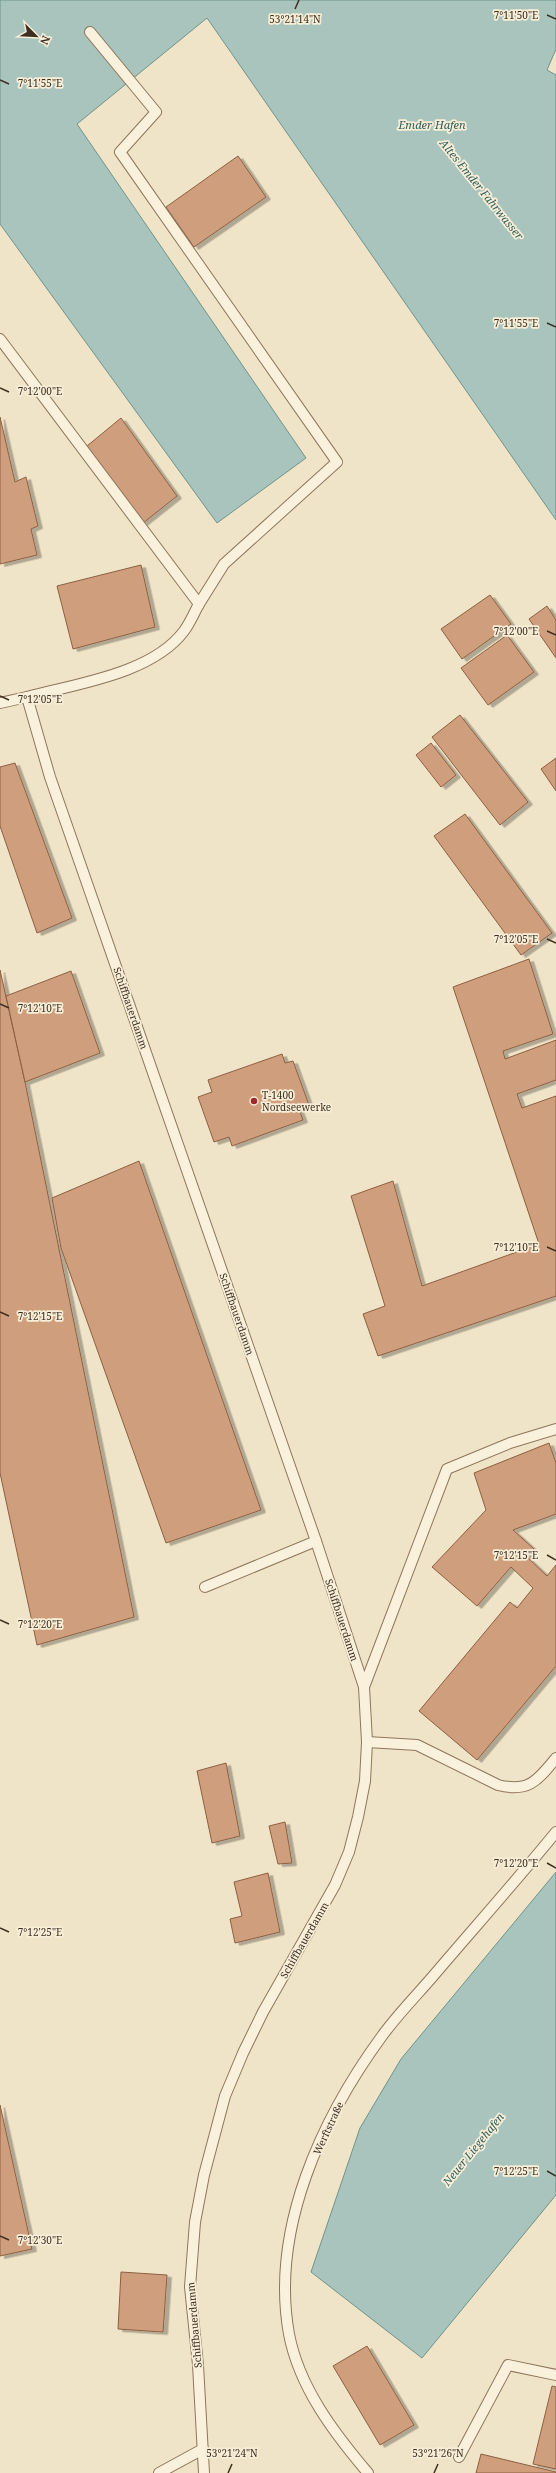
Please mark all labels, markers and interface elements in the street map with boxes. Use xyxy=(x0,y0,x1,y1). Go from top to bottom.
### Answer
text: 7°11'50"E xyxy=(494,8,538,22)
text: 53°21'14"N xyxy=(269,12,321,26)
north arrow xyxy=(16,16,56,56)
text: N xyxy=(37,33,54,48)
text: 7°11'55"E xyxy=(18,76,62,90)
water label: Emder Hafen xyxy=(397,117,466,132)
water label: Altes Emder Fahrwasser xyxy=(436,135,528,243)
text: 7°11'55"E xyxy=(494,316,538,330)
text: 7°12'00"E xyxy=(18,384,62,398)
text: 7°12'00"E xyxy=(494,624,538,638)
text: 7°12'05"E xyxy=(18,692,62,706)
text: 7°12'05"E xyxy=(494,932,538,946)
street label: Schiffbauerdamm xyxy=(110,965,152,1051)
text: 7°12'10"E xyxy=(18,1001,62,1015)
place label: T-1400 Nordseewerke xyxy=(262,1088,331,1114)
marker: T-1400 Nordseewerke xyxy=(249,1096,259,1106)
text: 7°12'10"E xyxy=(494,1240,538,1254)
street label: Schiffbauerdamm xyxy=(216,1271,258,1357)
text: 7°12'15"E xyxy=(18,1309,62,1323)
text: 7°12'15"E xyxy=(494,1548,538,1562)
street label: Schiffbauerdamm xyxy=(322,1577,362,1664)
text: 7°12'20"E xyxy=(18,1617,62,1631)
text: 7°12'20"E xyxy=(494,1856,538,1870)
street label: Schiffbauerdamm xyxy=(276,1899,332,1981)
text: 7°12'25"E xyxy=(18,1925,62,1939)
street label: Werftstraße xyxy=(310,2099,346,2157)
water label: Neuer Liegehafen xyxy=(438,2109,507,2189)
text: 7°12'25"E xyxy=(494,2164,538,2178)
text: 7°12'30"E xyxy=(18,2233,62,2247)
street label: Schiffbauerdamm xyxy=(183,2281,205,2368)
text: 53°21'24"N xyxy=(206,2446,258,2460)
text: 53°21'26"N xyxy=(412,2446,464,2460)

